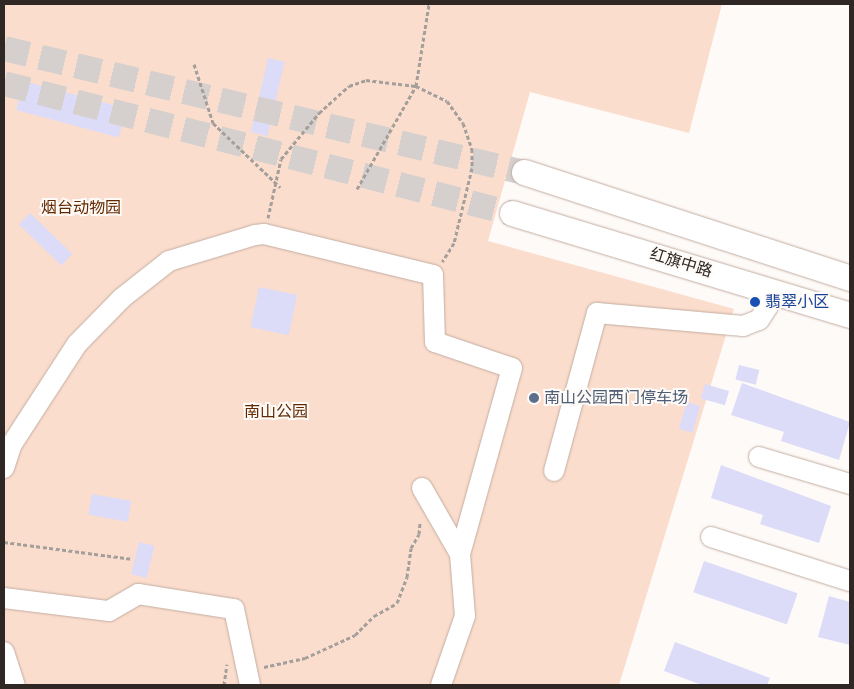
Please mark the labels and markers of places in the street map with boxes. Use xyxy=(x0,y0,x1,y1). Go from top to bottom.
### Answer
place label: 翡翠小区 xyxy=(765,292,829,312)
marker: 翡翠小区 xyxy=(749,296,761,308)
place label: 南山公园西门停车场 xyxy=(544,388,688,408)
marker: 南山公园西门停车场 xyxy=(528,392,540,404)

